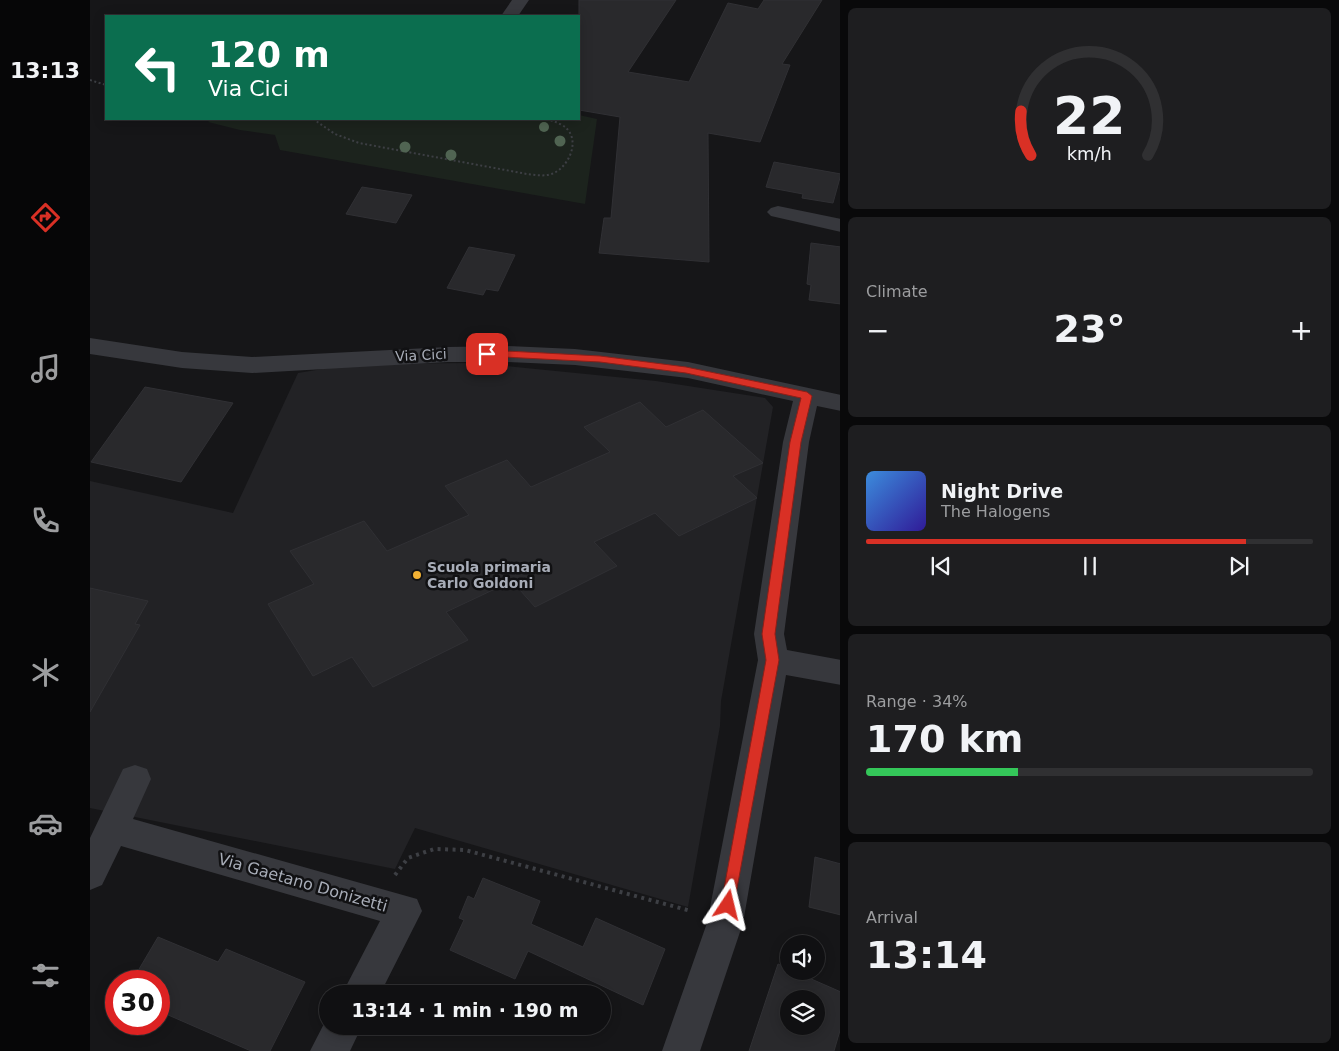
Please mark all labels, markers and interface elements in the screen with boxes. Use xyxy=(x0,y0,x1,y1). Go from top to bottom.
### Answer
icon: left xyxy=(125,35,190,100)
text: 120 m xyxy=(208,35,330,75)
text: 13:13 xyxy=(10,58,80,83)
text: Via Cici xyxy=(208,76,289,101)
text: 22 xyxy=(1053,86,1126,146)
text: km/h xyxy=(1067,143,1112,164)
icon: directions xyxy=(28,200,63,235)
text: Climate xyxy=(866,282,928,301)
text: 23° xyxy=(1054,307,1125,351)
text: − xyxy=(866,314,889,347)
text: + xyxy=(1290,314,1313,347)
pin xyxy=(466,333,508,375)
icon: arrive xyxy=(473,340,501,368)
street label: Via Cici xyxy=(395,346,447,364)
icon: music xyxy=(28,351,63,386)
text: Night Drive xyxy=(941,480,1063,502)
text: The Halogens xyxy=(941,502,1050,521)
icon: phone xyxy=(28,503,63,538)
icon: previous xyxy=(927,552,955,580)
icon: pause xyxy=(1076,552,1104,580)
icon: next xyxy=(1225,552,1253,580)
place label: Scuola primaria Carlo Goldoni xyxy=(427,559,551,591)
marker: Scuola primaria Carlo Goldoni xyxy=(411,569,423,581)
icon: climate xyxy=(28,655,63,690)
text: Range · 34% xyxy=(866,692,968,711)
text: 170 km xyxy=(866,717,1023,761)
icon: car xyxy=(28,806,63,841)
street label: Via Gaetano Donizetti xyxy=(216,849,390,916)
position arrow xyxy=(701,878,753,930)
text: Arrival xyxy=(866,908,918,927)
text: 13:14 xyxy=(866,933,987,977)
map controls xyxy=(780,935,825,1035)
button: sound xyxy=(780,935,825,980)
icon: filters xyxy=(28,958,63,993)
speed limit sign: 30 xyxy=(105,970,170,1035)
button: layers xyxy=(780,990,825,1035)
text: 13:14 · 1 min · 190 m xyxy=(351,999,579,1021)

